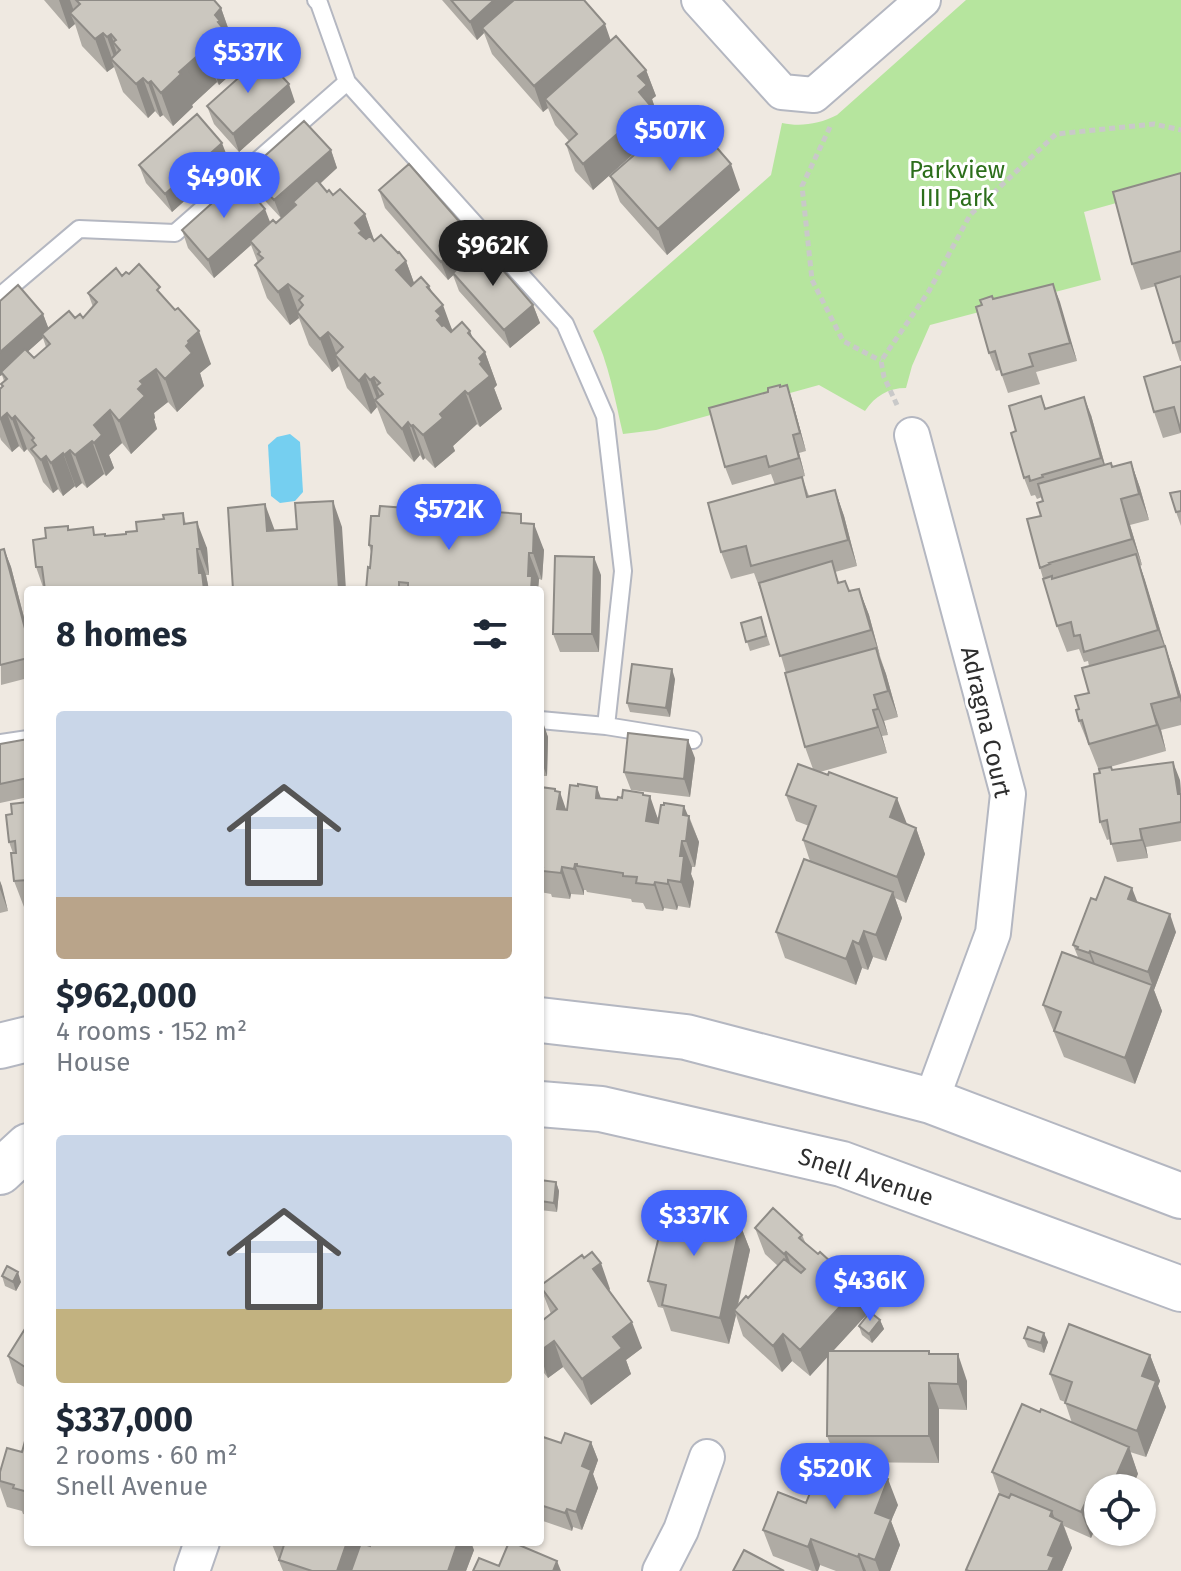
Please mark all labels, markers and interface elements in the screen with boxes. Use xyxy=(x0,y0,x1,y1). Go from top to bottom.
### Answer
pin: $537K xyxy=(192,27,304,95)
text: $537K xyxy=(213,37,283,68)
pin: $507K xyxy=(614,105,726,173)
text: $507K xyxy=(634,115,706,146)
pin: $490K xyxy=(168,152,280,220)
park label: Parkview III Park xyxy=(909,156,1005,212)
text: $490K xyxy=(187,162,261,193)
pin: $962K xyxy=(437,220,549,288)
text: $962K xyxy=(457,230,529,261)
pin: $572K xyxy=(393,484,505,552)
text: $572K xyxy=(414,494,484,525)
icon: filters xyxy=(468,612,512,656)
text: 8 homes xyxy=(56,614,187,655)
street label: Adragna Court xyxy=(955,644,1017,801)
icon: home xyxy=(212,763,356,907)
text: $962,000 xyxy=(56,975,197,1016)
text: 4 rooms · 152 m² xyxy=(56,1016,247,1047)
text: House xyxy=(56,1047,130,1078)
street label: Snell Avenue xyxy=(795,1142,937,1212)
icon: home xyxy=(212,1187,356,1331)
pin: $337K xyxy=(638,1190,750,1258)
text: $337K xyxy=(659,1200,729,1231)
pin: $436K xyxy=(814,1255,926,1323)
text: $436K xyxy=(833,1265,907,1296)
text: $337,000 xyxy=(56,1399,193,1440)
text: 2 rooms · 60 m² xyxy=(56,1440,238,1471)
pin: $520K xyxy=(779,1443,891,1511)
text: $520K xyxy=(799,1453,871,1484)
text: Snell Avenue xyxy=(56,1471,208,1502)
map controls xyxy=(1084,1474,1156,1546)
button: locate xyxy=(1084,1474,1156,1546)

